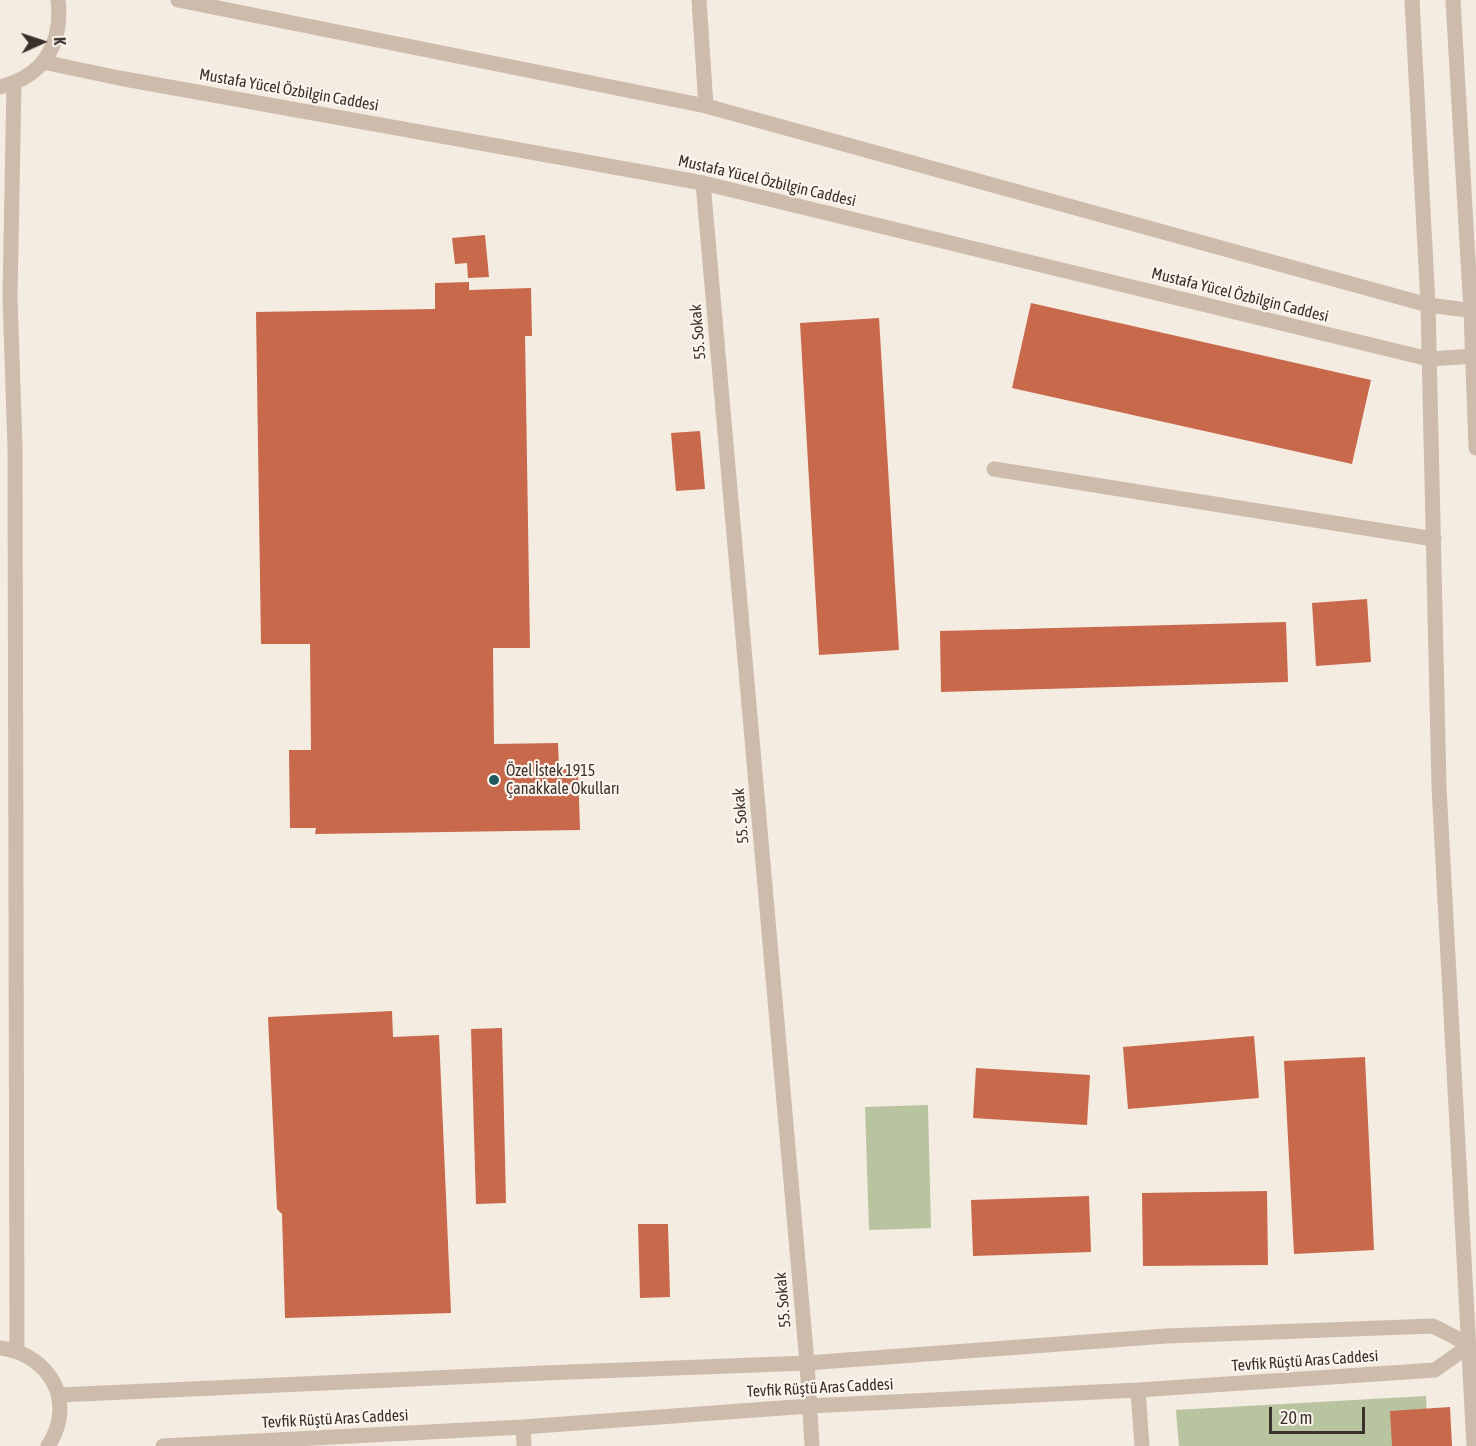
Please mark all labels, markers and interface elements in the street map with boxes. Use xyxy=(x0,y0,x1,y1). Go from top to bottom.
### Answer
north arrow xyxy=(12,12,72,72)
text: K xyxy=(51,37,69,45)
street label: Mustafa Yücel Özbilgin Caddesi xyxy=(198,65,380,115)
street label: Mustafa Yücel Özbilgin Caddesi xyxy=(676,151,858,211)
street label: Mustafa Yücel Özbilgin Caddesi xyxy=(1149,264,1331,326)
street label: 55. Sokak xyxy=(686,303,710,361)
place label: Özel İstek 1915 Çanakkale Okulları xyxy=(506,761,619,799)
marker: Özel İstek 1915 Çanakkale Okulları xyxy=(487,773,501,787)
street label: 55. Sokak xyxy=(729,787,753,845)
street label: 55. Sokak xyxy=(771,1271,795,1329)
street label: Tevfik Rüştü Aras Caddesi xyxy=(1231,1346,1379,1376)
street label: Tevfik Rüştü Aras Caddesi xyxy=(746,1375,894,1401)
scale bar xyxy=(1272,1395,1368,1433)
street label: Tevfik Rüştü Aras Caddesi xyxy=(261,1406,409,1432)
text: 20 m xyxy=(1280,1407,1312,1428)

